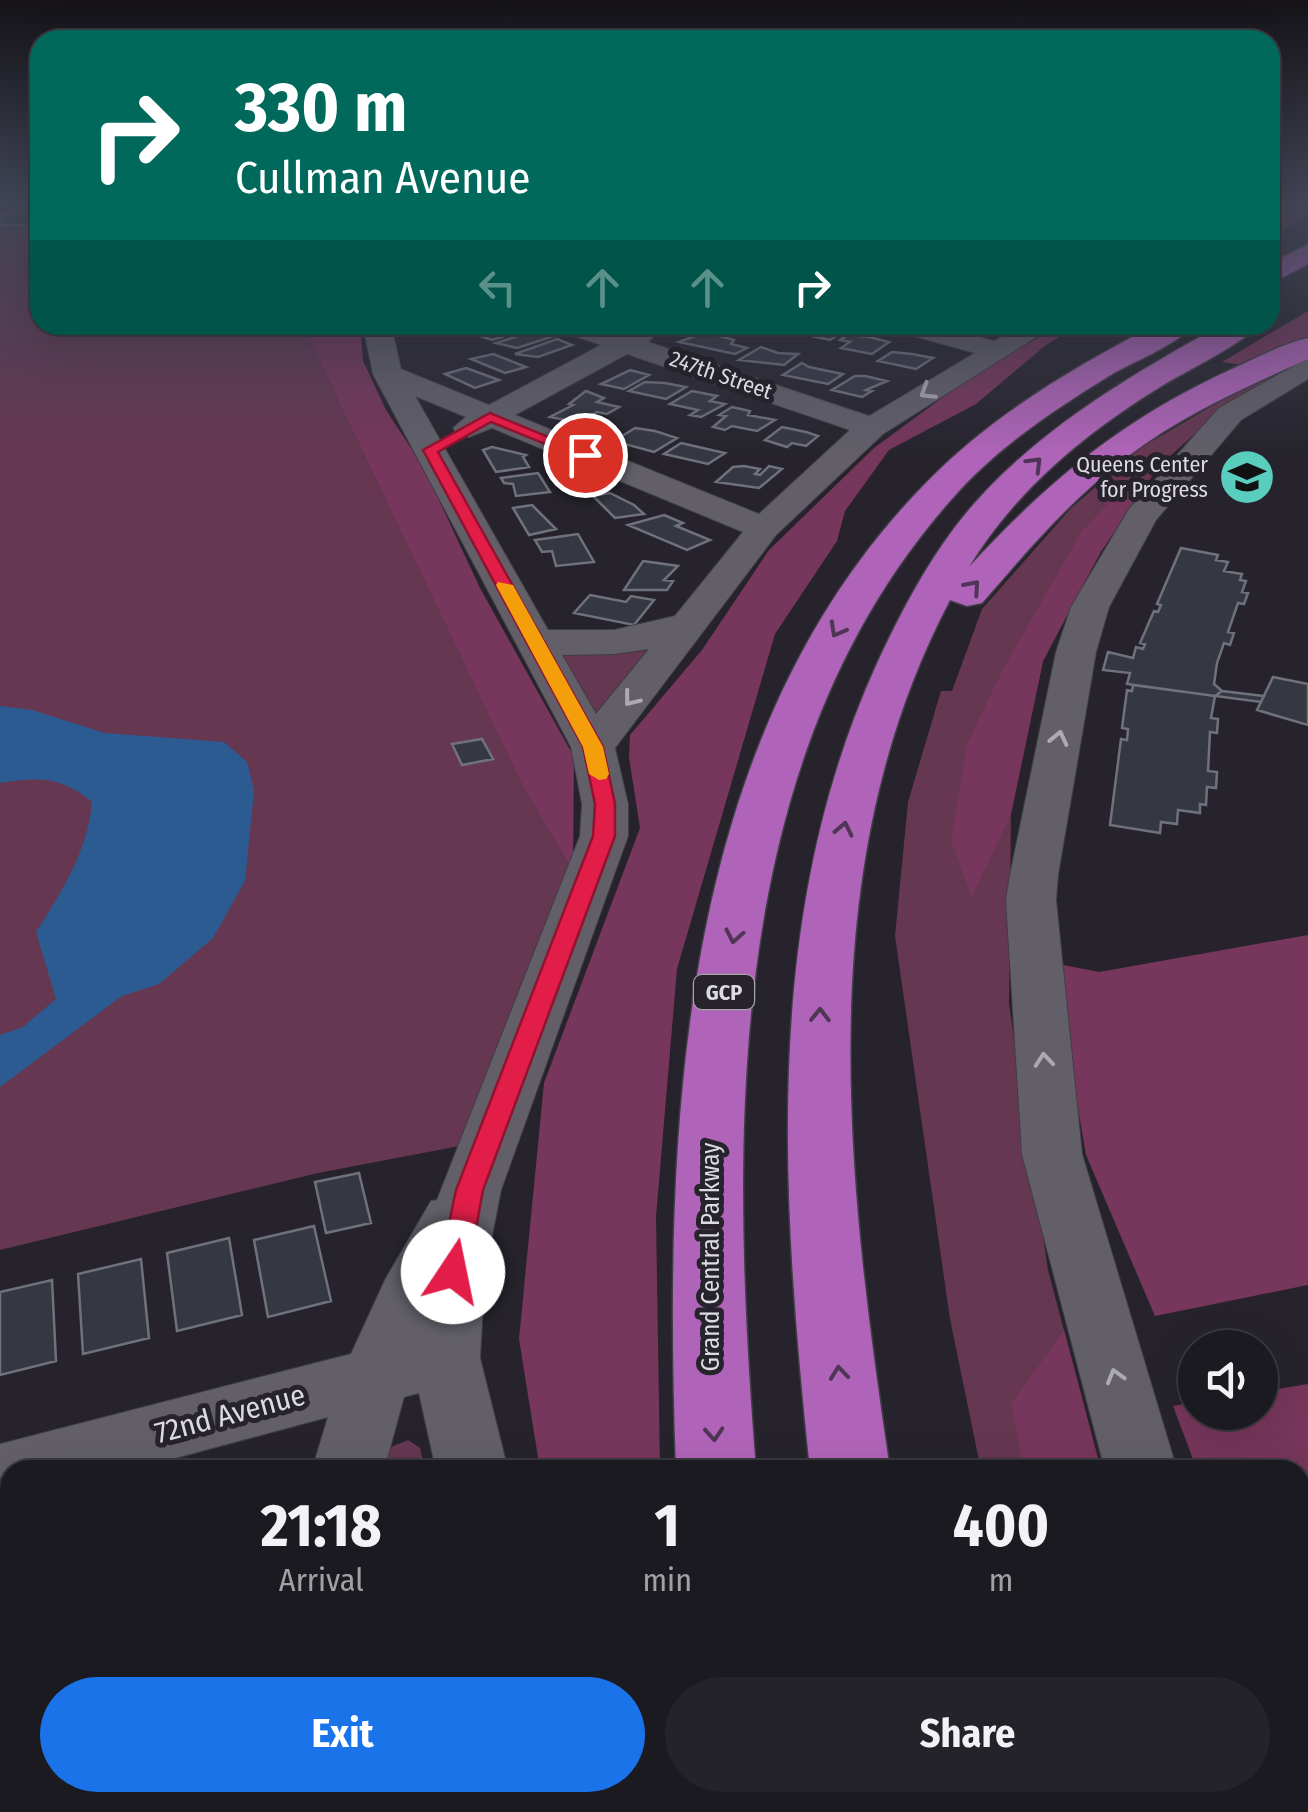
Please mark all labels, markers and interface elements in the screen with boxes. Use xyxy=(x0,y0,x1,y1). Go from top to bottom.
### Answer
text: 330 m xyxy=(235,66,407,150)
icon: right xyxy=(70,70,200,200)
text: Cullman Avenue xyxy=(235,151,531,205)
icon: left xyxy=(470,260,525,315)
icon: ahead xyxy=(575,260,630,315)
icon: ahead xyxy=(680,260,735,315)
icon: right xyxy=(785,260,840,315)
street label: 247th Street xyxy=(666,345,776,405)
one-way arrow xyxy=(920,380,938,399)
pin xyxy=(543,413,628,498)
icon: arrive xyxy=(558,428,613,483)
school or university icon: Queens Center for Progress xyxy=(1217,447,1277,507)
place label: Queens Center for Progress xyxy=(1076,451,1208,503)
one-way arrow xyxy=(1023,457,1041,475)
one-way arrow xyxy=(962,580,980,599)
one-way arrow xyxy=(829,619,849,637)
one-way arrow xyxy=(625,688,643,706)
one-way arrow xyxy=(1047,730,1068,747)
one-way arrow xyxy=(832,821,853,838)
one-way arrow xyxy=(724,927,745,944)
road number: GCP xyxy=(694,975,754,1009)
one-way arrow xyxy=(809,1006,831,1022)
one-way arrow xyxy=(1034,1052,1056,1068)
street label: Grand Central Parkway xyxy=(696,1143,726,1371)
position arrow xyxy=(401,1220,505,1324)
map controls xyxy=(1178,1330,1278,1430)
button: sound xyxy=(1178,1330,1278,1430)
one-way arrow xyxy=(829,1365,850,1381)
one-way arrow xyxy=(1105,1368,1126,1385)
street label: 72nd Avenue xyxy=(151,1377,309,1451)
one-way arrow xyxy=(703,1427,724,1443)
text: 21:18 xyxy=(261,1490,382,1562)
text: 1 xyxy=(655,1490,680,1562)
text: 400 xyxy=(953,1490,1049,1562)
text: Arrival xyxy=(279,1561,364,1599)
text: min xyxy=(642,1561,692,1599)
text: m xyxy=(989,1561,1013,1599)
button: Exit xyxy=(40,1677,645,1792)
button: Share xyxy=(665,1677,1270,1792)

